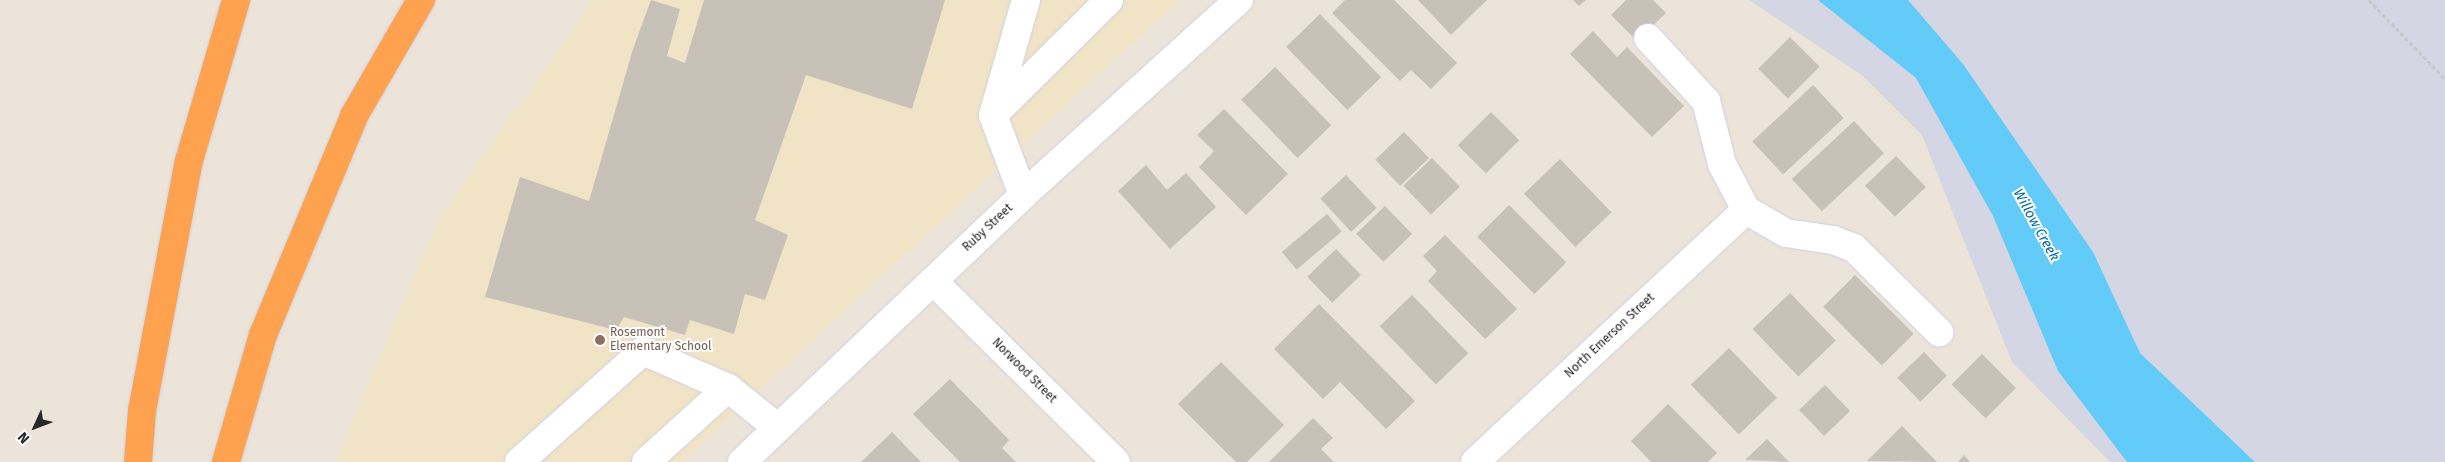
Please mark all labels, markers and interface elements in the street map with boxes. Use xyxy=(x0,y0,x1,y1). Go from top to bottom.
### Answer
water label: Willow Creek xyxy=(2009,186,2063,264)
street label: Ruby Street xyxy=(960,201,1016,255)
street label: North Emerson Street xyxy=(1562,291,1658,381)
place label: Rosemont Elementary School xyxy=(610,326,712,354)
marker: Rosemont Elementary School xyxy=(594,334,606,346)
street label: Norwood Street xyxy=(989,336,1059,406)
north arrow xyxy=(10,402,60,452)
text: N xyxy=(14,428,33,447)

